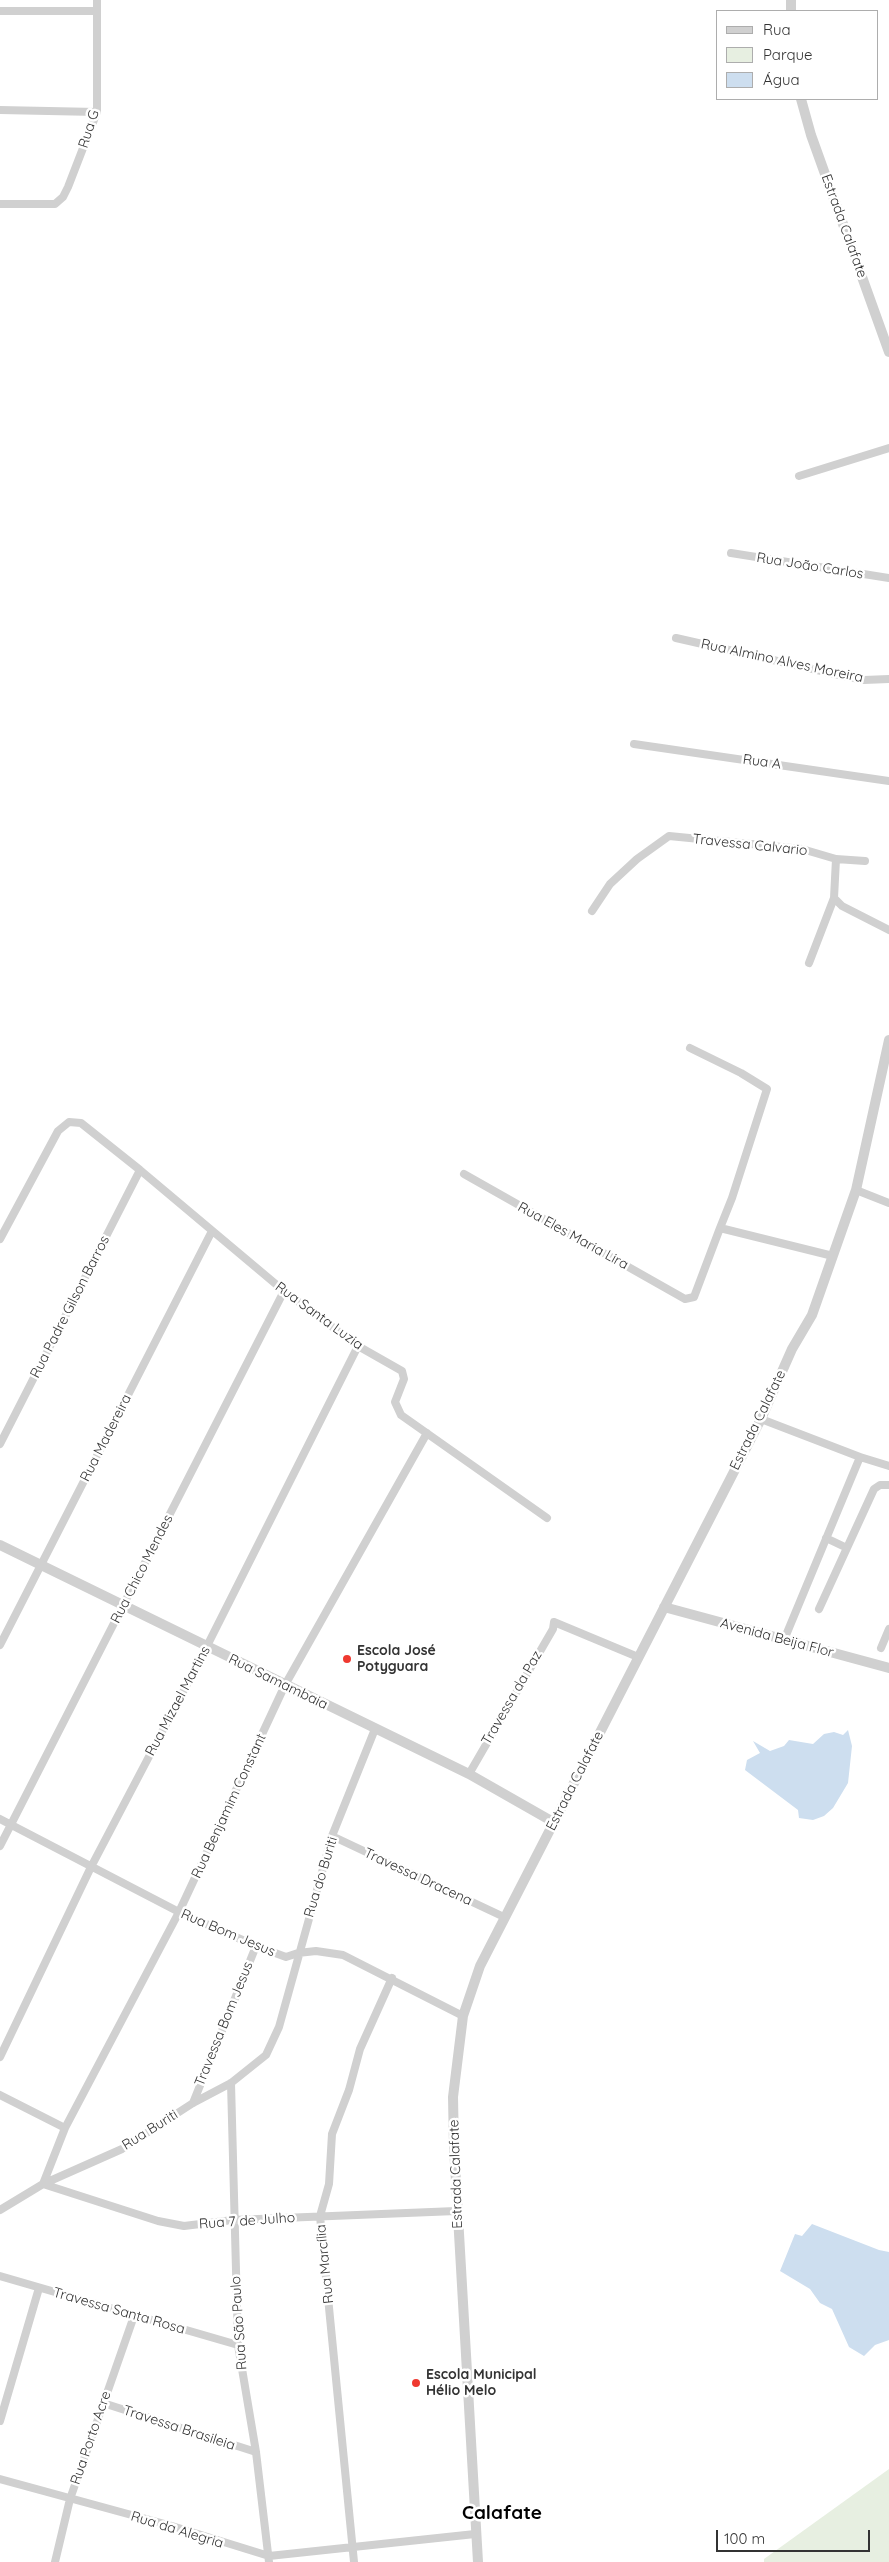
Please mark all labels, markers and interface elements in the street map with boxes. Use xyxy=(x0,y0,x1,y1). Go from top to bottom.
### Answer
legend xyxy=(716,10,879,100)
text: Rua xyxy=(763,20,791,39)
text: Parque xyxy=(763,45,813,64)
text: Água xyxy=(763,70,800,89)
street label: Rua G xyxy=(75,108,103,150)
street label: Estrada Calafate xyxy=(817,172,871,280)
street label: Rua João Carlos xyxy=(755,549,865,583)
street label: Rua Almino Alves Moreira xyxy=(699,636,865,686)
street label: Rua A xyxy=(742,751,782,773)
street label: Travessa Calvario xyxy=(692,831,808,859)
street label: Rua Eles Maria Lira xyxy=(515,1199,631,1273)
street label: Rua Padre Gilson Barros xyxy=(27,1233,113,1381)
street label: Rua Santa Luzia xyxy=(272,1278,366,1354)
street label: Estrada Calafate xyxy=(727,1367,789,1473)
street label: Rua Madereira xyxy=(77,1392,135,1484)
street label: Rua Chico Mendes xyxy=(107,1512,177,1626)
street label: Avenida Beija Flor xyxy=(718,1615,836,1661)
street label: Rua Mizael Martins xyxy=(142,1643,214,1759)
place label: Escola José Potyguara xyxy=(357,1643,436,1675)
street label: Travessa da Paz xyxy=(478,1648,546,1748)
street label: Rua Samambaia xyxy=(226,1651,330,1713)
marker: Escola José Potyguara xyxy=(341,1653,353,1665)
street label: Estrada Calafate xyxy=(543,1729,607,1833)
street label: Rua Benjamim Constant xyxy=(188,1731,270,1881)
street label: Rua do Buriti xyxy=(301,1835,341,1919)
street label: Travessa Dracena xyxy=(361,1845,475,1909)
street label: Rua Bom Jesus xyxy=(178,1906,278,1960)
street label: Travessa Bom Jesus xyxy=(191,1959,257,2089)
street label: Rua Buriti xyxy=(119,2106,181,2154)
street label: Estrada Calafate xyxy=(446,2119,466,2229)
street label: Rua 7 de Julho xyxy=(198,2209,296,2233)
street label: Rua Marcília xyxy=(312,2224,338,2304)
street label: Rua São Paulo xyxy=(227,2275,251,2371)
street label: Travessa Santa Rosa xyxy=(51,2284,187,2338)
place label: Escola Municipal Hélio Melo xyxy=(426,2367,537,2400)
marker: Escola Municipal Hélio Melo xyxy=(410,2377,422,2389)
street label: Rua Porto Acre xyxy=(67,2389,115,2487)
street label: Travessa Brasileia xyxy=(121,2402,237,2454)
district label: Calafate xyxy=(462,2502,542,2524)
street label: Rua da Alegria xyxy=(129,2508,225,2552)
scale bar xyxy=(719,2520,873,2552)
text: 100 m xyxy=(724,2529,765,2548)

